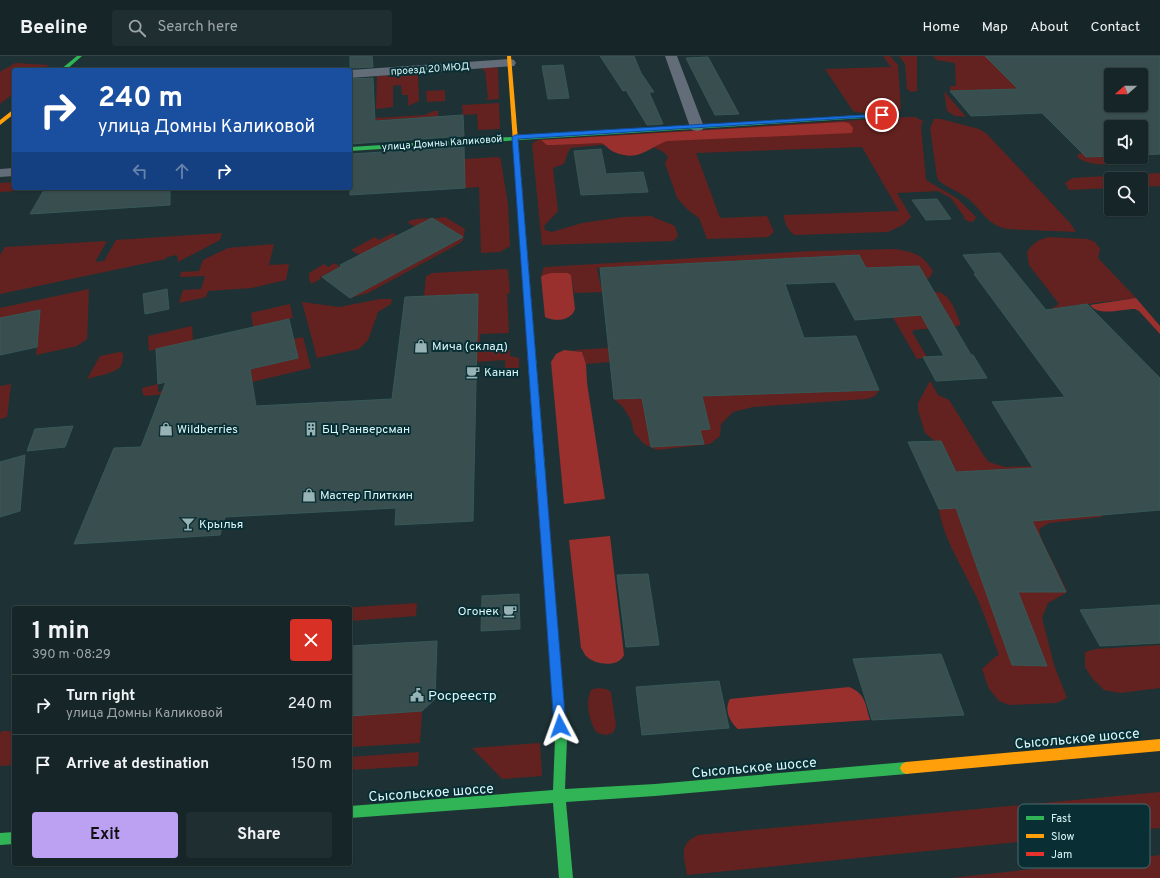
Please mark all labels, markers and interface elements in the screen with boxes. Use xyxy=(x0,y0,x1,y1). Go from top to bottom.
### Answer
search box xyxy=(112,10,392,46)
text: Beeline xyxy=(20,16,88,40)
icon: search xyxy=(126,17,148,39)
text: Search here xyxy=(158,18,238,37)
text: Home xyxy=(923,19,960,36)
text: Map xyxy=(982,19,1008,36)
text: About xyxy=(1030,19,1069,36)
text: Contact xyxy=(1091,19,1140,36)
street label: проезд 20 МЮД xyxy=(390,60,470,79)
north arrow xyxy=(1104,68,1148,112)
map controls xyxy=(1104,68,1148,216)
text: 240 m xyxy=(98,81,183,117)
icon: right xyxy=(32,84,84,136)
pin xyxy=(865,98,899,132)
icon: arrive xyxy=(871,104,893,126)
text: улица Домны Каликовой xyxy=(98,116,315,139)
button: sound xyxy=(1104,120,1148,164)
street label: улица Домны Каликовой xyxy=(381,133,503,154)
icon: left xyxy=(129,160,151,182)
icon: ahead xyxy=(171,160,193,182)
icon: right xyxy=(213,160,235,182)
button: search xyxy=(1104,172,1148,216)
shop icon: Мича (склад) xyxy=(413,338,429,354)
place label: Мича (склад) xyxy=(432,339,508,355)
cafe icon: Канан xyxy=(465,364,481,380)
place label: Канан xyxy=(484,365,519,381)
shop icon: Wildberries xyxy=(158,421,174,437)
building icon: БЦ Ранверсман xyxy=(303,421,319,437)
place label: Wildberries xyxy=(177,422,238,438)
place label: БЦ Ранверсман xyxy=(322,422,410,438)
shop icon: Мастер Плиткин xyxy=(301,487,317,503)
place label: Мастер Плиткин xyxy=(320,488,413,504)
bar icon: Крылья xyxy=(180,516,196,532)
place label: Крылья xyxy=(199,517,243,533)
cafe icon: Огонек xyxy=(502,603,518,619)
place label: Огонек xyxy=(458,604,499,620)
text: 1 min xyxy=(32,617,90,647)
button: close xyxy=(290,619,332,661)
text: 390 m · 08:29 xyxy=(32,647,111,663)
text: Turn right xyxy=(66,687,135,706)
public building icon: Росреестр xyxy=(409,687,425,703)
place label: Росреестр xyxy=(428,688,497,705)
icon: right xyxy=(32,694,54,716)
text: 240 m xyxy=(288,695,332,714)
position arrow xyxy=(539,705,581,747)
text: улица Домны Каликовой xyxy=(66,706,223,722)
street label: Сысольское шоссе xyxy=(1014,726,1140,753)
icon: arrive xyxy=(32,754,54,776)
text: Arrive at destination xyxy=(66,755,209,774)
text: 150 m xyxy=(291,755,332,774)
street label: Сысольское шоссе xyxy=(691,755,817,782)
street label: Сысольское шоссе xyxy=(368,781,494,806)
legend xyxy=(1018,804,1150,868)
button: Exit xyxy=(32,812,178,858)
button: Share xyxy=(186,812,332,858)
text: Fast xyxy=(1051,812,1071,826)
text: Slow xyxy=(1051,830,1074,844)
text: Jam xyxy=(1051,848,1072,862)

